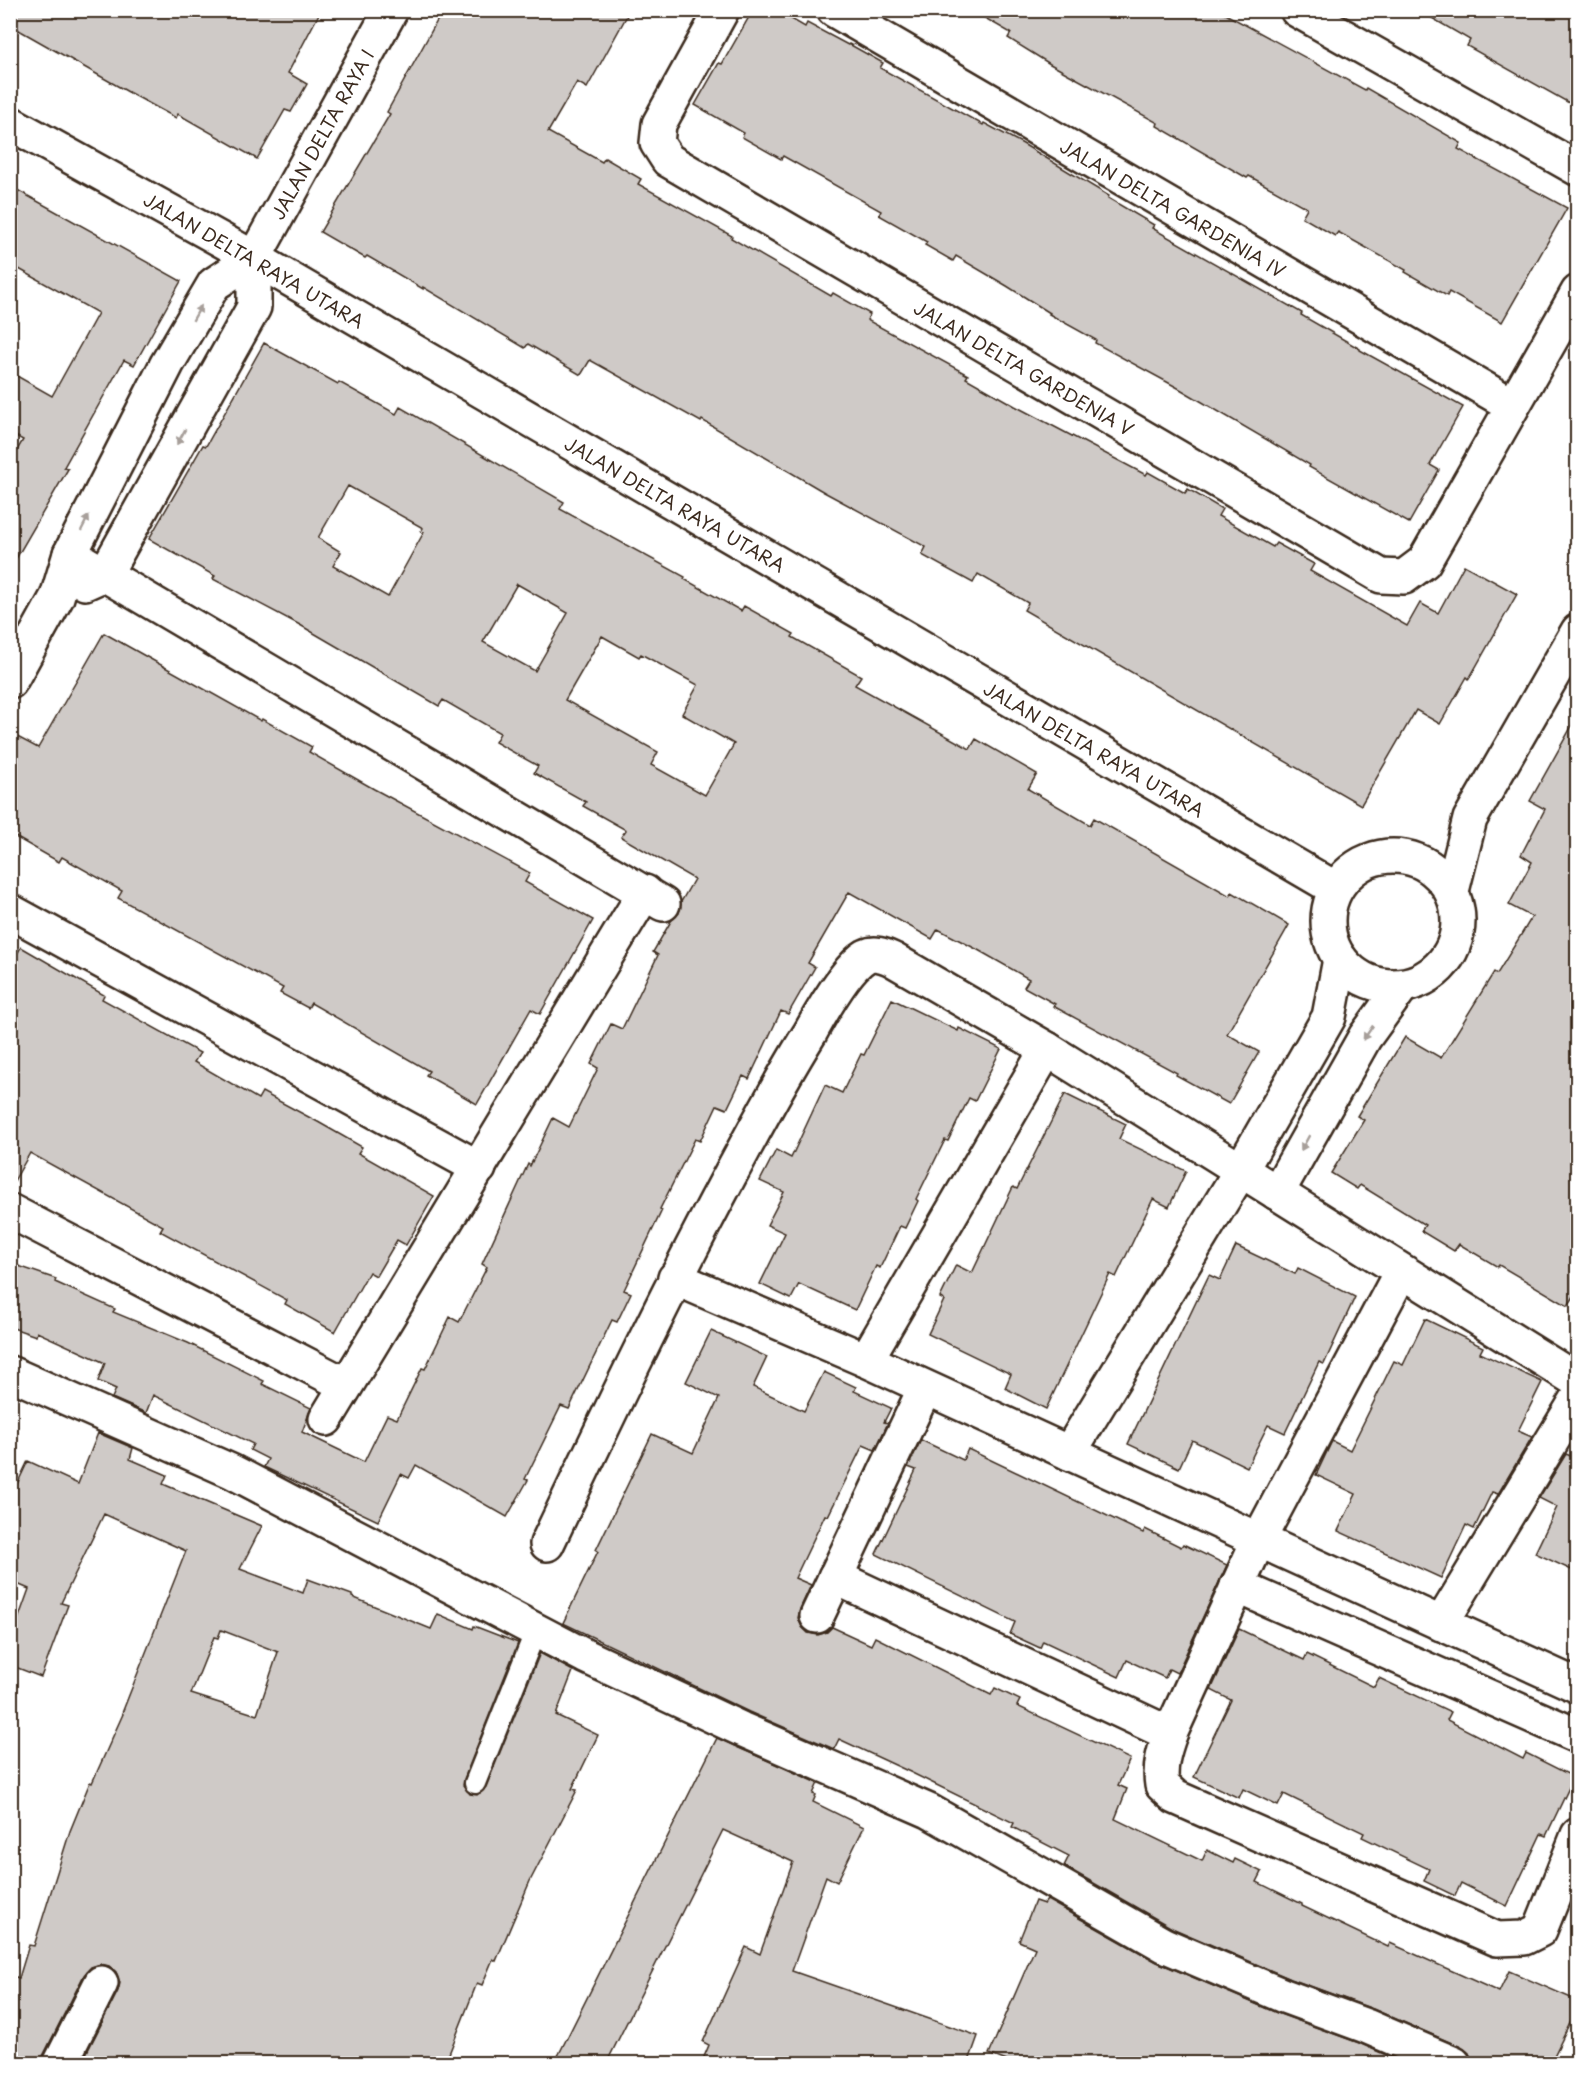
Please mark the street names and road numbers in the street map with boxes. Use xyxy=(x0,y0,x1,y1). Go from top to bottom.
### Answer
street label: JALAN DELTA RAYA I xyxy=(264,44,380,224)
street label: JALAN DELTA GARDENIA IV xyxy=(1055,132,1291,284)
street label: JALAN DELTA RAYA UTARA xyxy=(139,186,370,335)
street label: JALAN DELTA GARDENIA V xyxy=(909,294,1139,442)
street label: JALAN DELTA RAYA UTARA xyxy=(560,430,791,579)
street label: JALAN DELTA RAYA UTARA xyxy=(979,675,1210,824)

